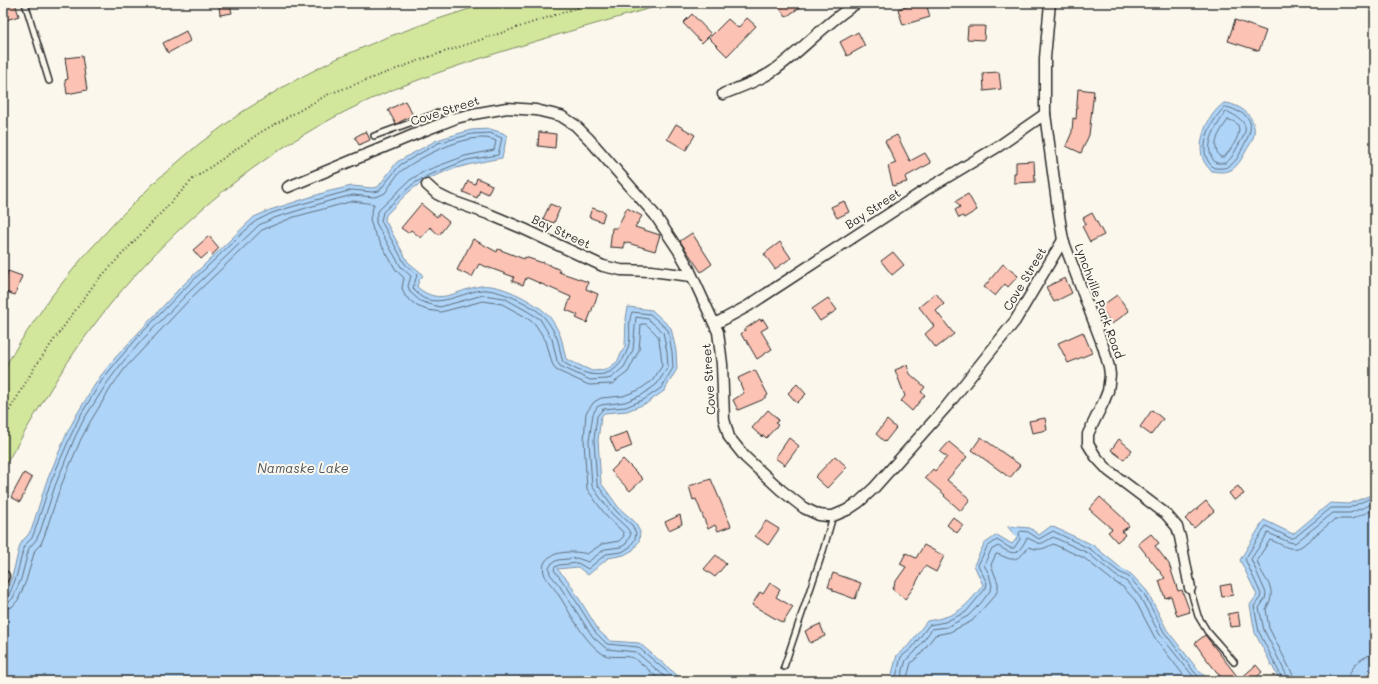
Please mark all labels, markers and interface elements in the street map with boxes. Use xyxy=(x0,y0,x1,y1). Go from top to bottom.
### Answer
street label: Cove Street xyxy=(408,91,481,129)
street label: Bay Street xyxy=(842,184,903,232)
street label: Bay Street xyxy=(529,210,593,252)
street label: Lynchville Park Road xyxy=(1072,241,1128,361)
street label: Cove Street xyxy=(999,244,1049,313)
street label: Cove Street xyxy=(698,343,718,415)
water label: Namaske Lake xyxy=(257,459,349,476)

